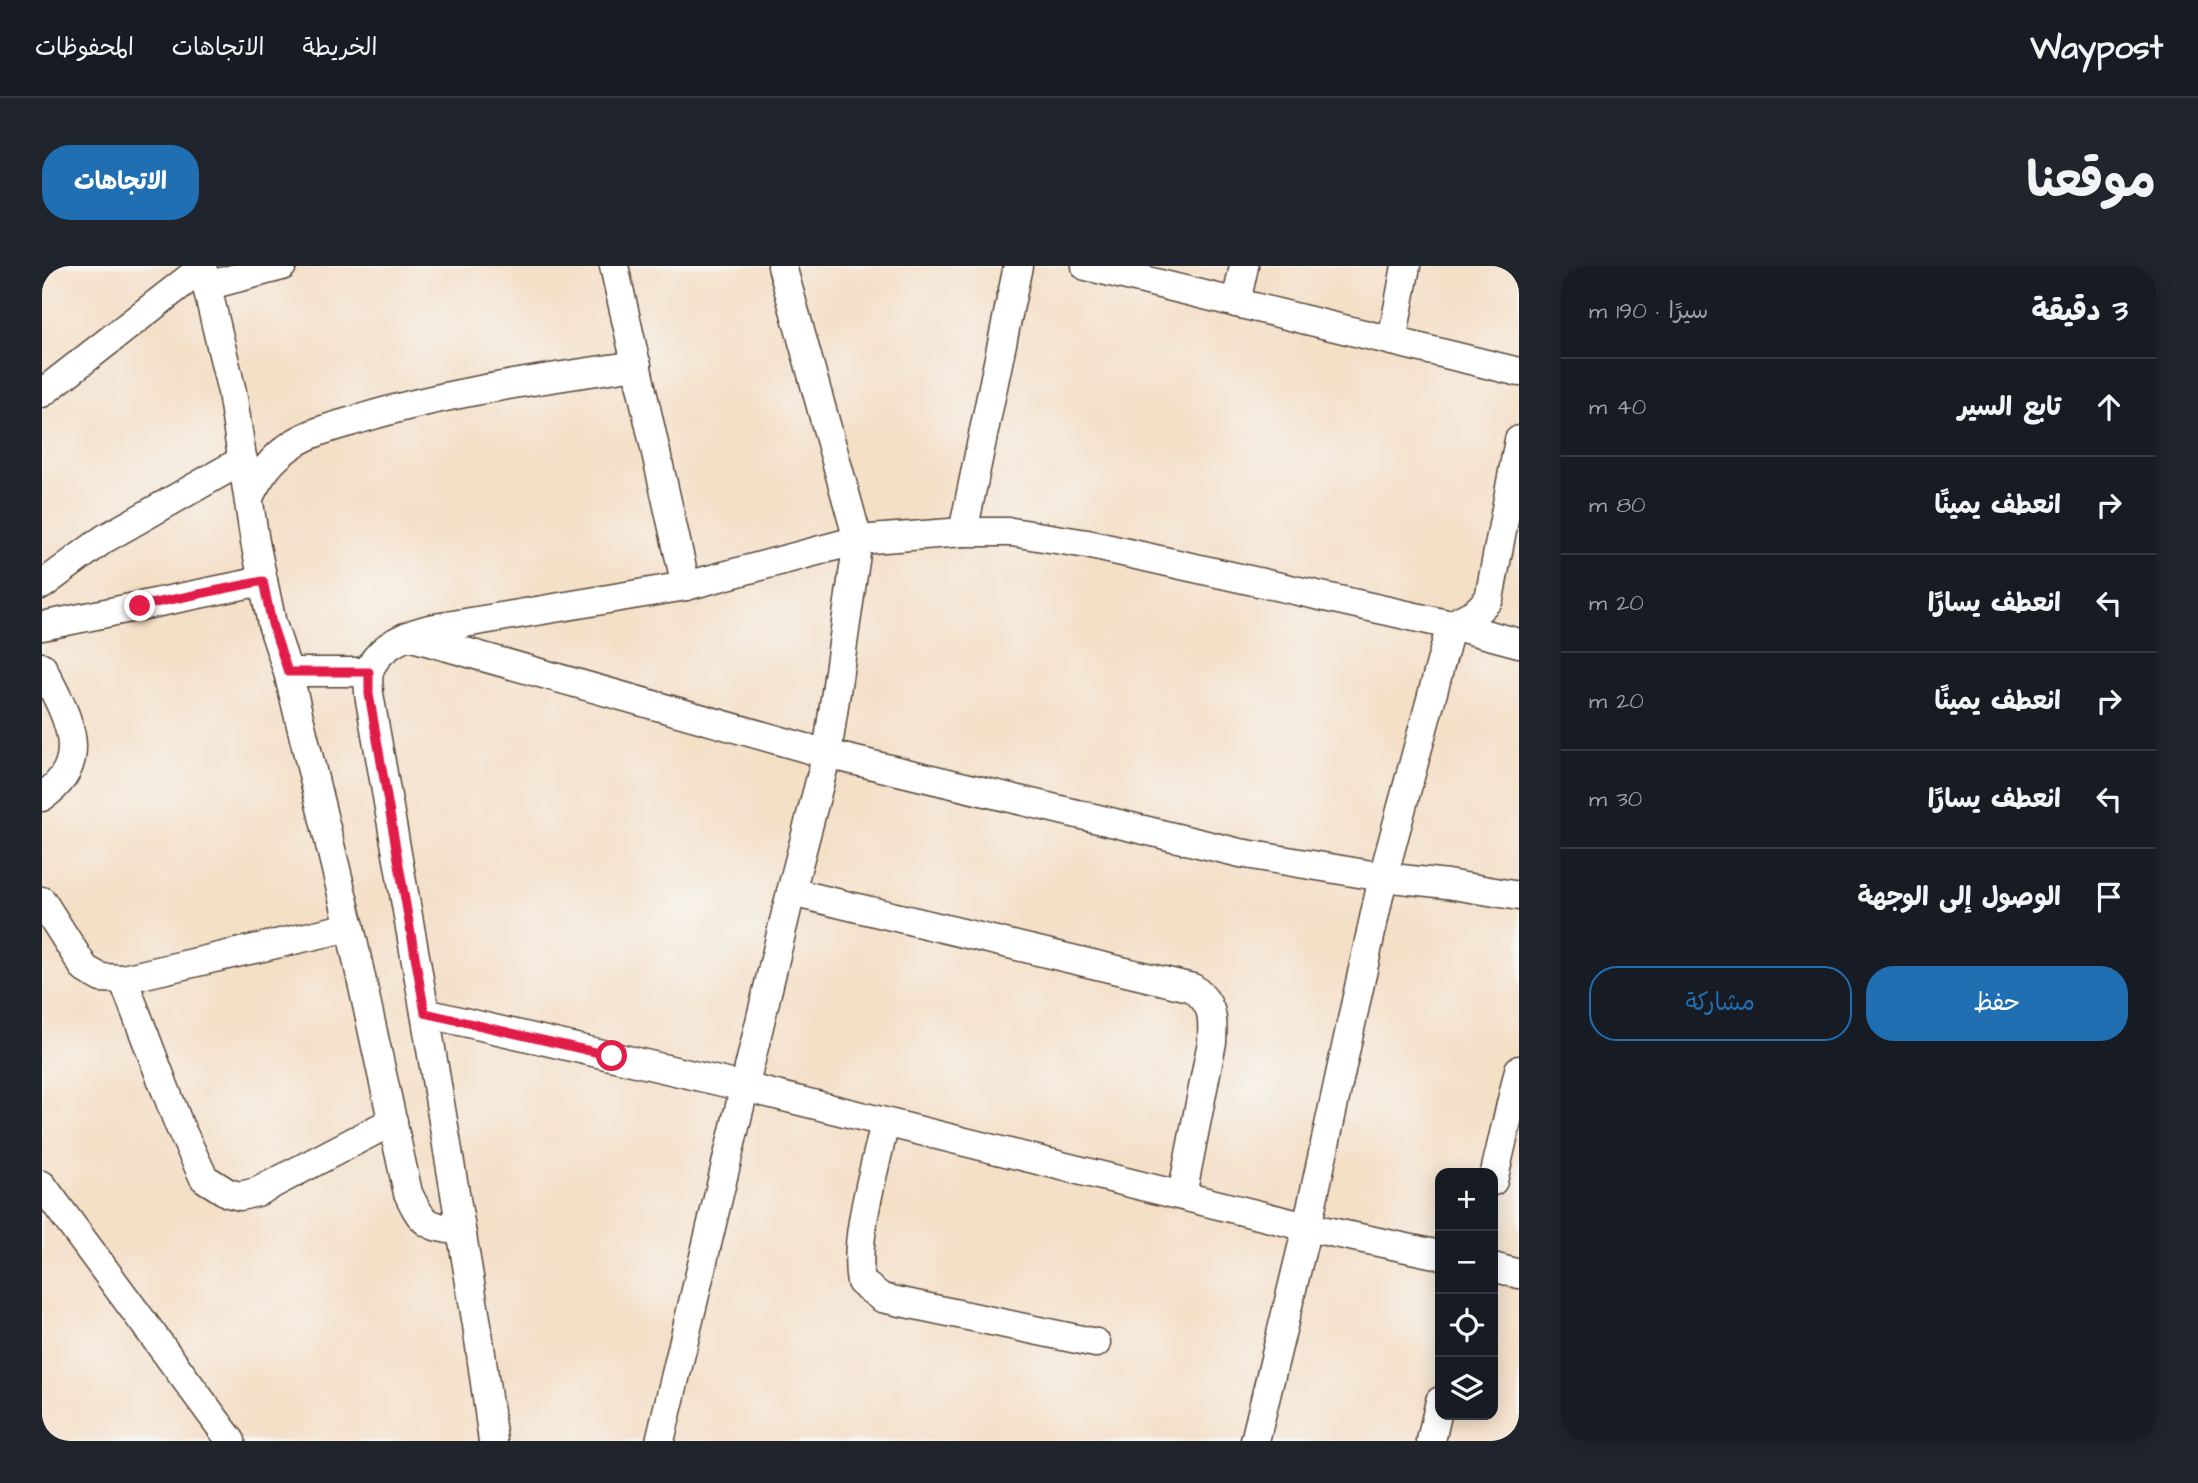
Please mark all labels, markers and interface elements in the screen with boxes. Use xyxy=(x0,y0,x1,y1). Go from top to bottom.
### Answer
text: Waypost xyxy=(2030,25,2163,71)
text: المحفوظات xyxy=(35,31,134,65)
text: الاتجاهات xyxy=(172,31,265,65)
text: الخريطة xyxy=(303,31,377,65)
button: الاتجاهات xyxy=(42,145,199,220)
text: موقعنا xyxy=(2026,148,2156,216)
text: 3 دقيقة xyxy=(2032,290,2128,332)
text: سيرًا · 190 m xyxy=(1589,295,1708,327)
icon: ahead xyxy=(2090,388,2128,426)
text: تابع السير xyxy=(1958,389,2061,425)
text: 40 m xyxy=(1589,391,1646,423)
icon: right xyxy=(2090,486,2128,524)
text: انعطف يمينًا xyxy=(1934,487,2061,523)
text: 80 m xyxy=(1589,489,1646,521)
icon: left xyxy=(2090,584,2128,622)
text: انعطف يسارًا xyxy=(1928,585,2061,621)
text: 20 m xyxy=(1589,587,1644,619)
route end xyxy=(124,590,155,621)
icon: right xyxy=(2090,682,2128,720)
text: انعطف يمينًا xyxy=(1934,683,2061,719)
text: 20 m xyxy=(1589,685,1644,717)
icon: left xyxy=(2090,780,2128,818)
text: انعطف يسارًا xyxy=(1928,781,2061,817)
text: 30 m xyxy=(1589,783,1642,815)
icon: arrive xyxy=(2090,878,2128,916)
text: الوصول إلى الوجهة xyxy=(1857,879,2061,915)
button: مشاركة xyxy=(1589,966,1852,1041)
button: حفظ xyxy=(1866,966,2128,1041)
route start xyxy=(596,1040,627,1071)
map controls xyxy=(1435,1168,1498,1420)
button: + xyxy=(1435,1168,1498,1231)
button: − xyxy=(1435,1231,1498,1294)
button: locate xyxy=(1435,1294,1498,1357)
button: layers xyxy=(1435,1357,1498,1420)

